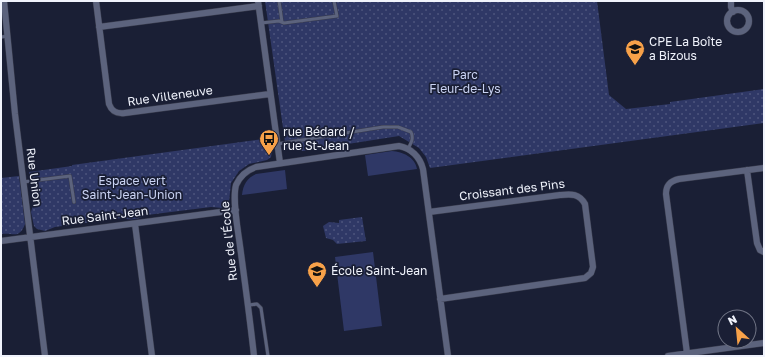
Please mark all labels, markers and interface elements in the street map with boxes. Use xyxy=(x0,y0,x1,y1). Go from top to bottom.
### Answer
place label: CPE La Boîte a Bizous xyxy=(649,34,722,63)
school or university icon: CPE La Boîte a Bizous xyxy=(624,38,646,66)
park label: Parc Fleur-de-Lys xyxy=(429,67,501,96)
street label: Rue Villeneuve xyxy=(126,82,214,109)
place label: rue Bédard / rue St-Jean xyxy=(283,124,355,153)
bus stop icon: rue Bédard / rue St-Jean xyxy=(258,128,280,156)
street label: Rue Union xyxy=(23,147,46,207)
park label: Espace vert Saint-Jean-Union xyxy=(82,173,182,202)
street label: Croissant des Pins xyxy=(458,176,566,203)
street label: Rue de l'École xyxy=(217,200,240,282)
street label: Rue Saint-Jean xyxy=(61,203,149,228)
school or university icon: École Saint-Jean xyxy=(306,260,328,288)
place label: École Saint-Jean xyxy=(331,263,427,278)
north arrow xyxy=(717,309,757,349)
text: N xyxy=(726,312,739,327)

